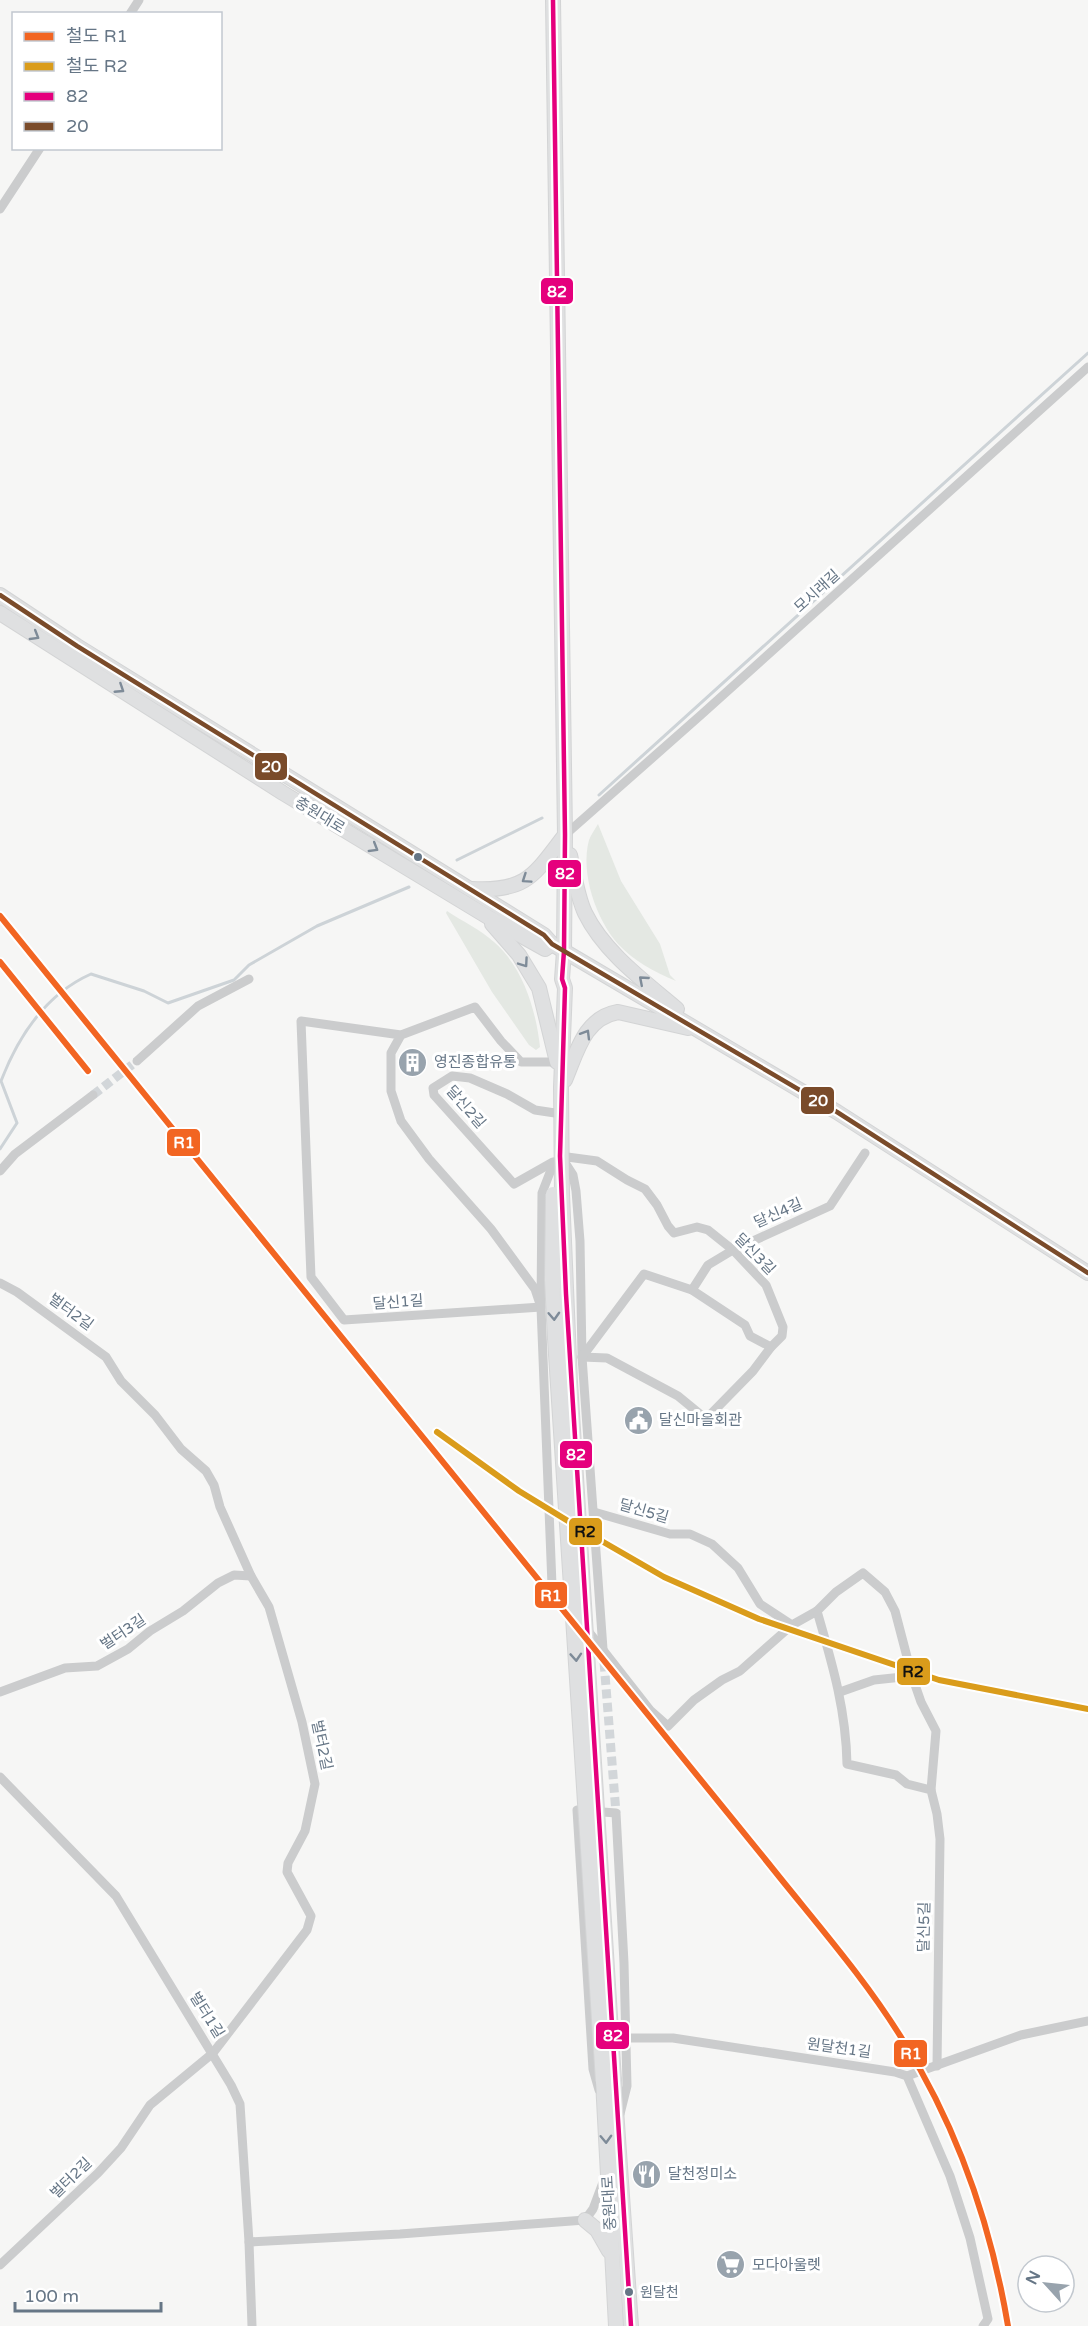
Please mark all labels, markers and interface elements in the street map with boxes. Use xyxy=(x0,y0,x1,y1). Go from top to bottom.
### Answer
legend xyxy=(12,12,222,150)
text: 철도 R1 xyxy=(66,25,128,47)
text: 철도 R2 xyxy=(66,55,128,77)
text: 82 xyxy=(66,85,89,107)
text: 20 xyxy=(66,115,89,137)
line badge: 82 xyxy=(540,277,574,305)
text: 82 xyxy=(547,282,567,302)
street label: 모시래길 xyxy=(790,566,844,616)
one-way arrow xyxy=(29,628,39,640)
one-way arrow xyxy=(113,681,124,692)
line badge: 20 xyxy=(254,752,288,781)
text: 20 xyxy=(261,757,281,777)
street label: 충원대로 xyxy=(292,793,348,837)
one-way arrow xyxy=(368,841,378,853)
unlabelled marker xyxy=(412,851,424,863)
line badge: 82 xyxy=(547,859,582,888)
text: 82 xyxy=(555,864,575,884)
one-way arrow xyxy=(522,872,533,883)
one-way arrow xyxy=(517,956,528,967)
one-way arrow xyxy=(639,976,650,987)
one-way arrow xyxy=(579,1030,590,1040)
building icon: 영진종합유통 xyxy=(397,1046,429,1078)
place label: 영진종합유통 xyxy=(434,1053,517,1071)
street label: 달신2길 xyxy=(443,1082,489,1132)
line badge: 20 xyxy=(800,1086,835,1115)
text: 20 xyxy=(808,1091,828,1111)
line badge: R1 xyxy=(166,1128,201,1157)
text: R1 xyxy=(173,1133,195,1153)
street label: 달신4길 xyxy=(751,1194,805,1232)
street label: 달신3길 xyxy=(731,1229,779,1279)
street label: 벌터2길 xyxy=(45,1290,97,1334)
street label: 달신1길 xyxy=(372,1291,424,1313)
one-way arrow xyxy=(547,1311,560,1320)
public building icon: 달신마을회관 xyxy=(622,1404,654,1436)
place label: 달신마을회관 xyxy=(659,1411,742,1429)
line badge: 82 xyxy=(559,1440,593,1469)
text: 82 xyxy=(566,1445,586,1465)
street label: 달신5길 xyxy=(617,1495,671,1527)
line badge: R2 xyxy=(568,1517,603,1546)
text: R2 xyxy=(574,1522,596,1542)
line badge: R1 xyxy=(534,1581,568,1609)
text: R1 xyxy=(540,1586,562,1606)
street label: 벌터3길 xyxy=(97,1610,149,1654)
one-way arrow xyxy=(569,1653,582,1662)
line badge: R2 xyxy=(896,1657,931,1686)
text: R2 xyxy=(902,1662,924,1682)
street label: 벌터2길 xyxy=(308,1718,336,1772)
street label: 달신5길 xyxy=(915,1901,933,1953)
street label: 벌터1길 xyxy=(186,1989,228,2041)
line badge: 82 xyxy=(595,2021,630,2050)
text: 82 xyxy=(603,2026,623,2046)
street label: 원달천1길 xyxy=(806,2035,872,2061)
line badge: R1 xyxy=(893,2039,928,2068)
text: R1 xyxy=(900,2044,922,2064)
one-way arrow xyxy=(599,2135,612,2144)
street label: 벌터2길 xyxy=(46,2154,96,2202)
restaurant icon: 달천정미소 xyxy=(631,2158,663,2190)
place label: 달천정미소 xyxy=(668,2165,737,2183)
street label: 중원대로 xyxy=(599,2175,619,2231)
supermarket icon: 모다아울렛 xyxy=(715,2249,747,2281)
north arrow xyxy=(1016,2254,1076,2314)
place label: 모다아울렛 xyxy=(752,2256,821,2274)
text: N xyxy=(1022,2267,1045,2288)
scale bar xyxy=(15,2275,160,2313)
place label: 원달천 xyxy=(640,2284,679,2301)
text: 100 m xyxy=(24,2285,79,2307)
marker: 원달천 xyxy=(623,2286,635,2298)

